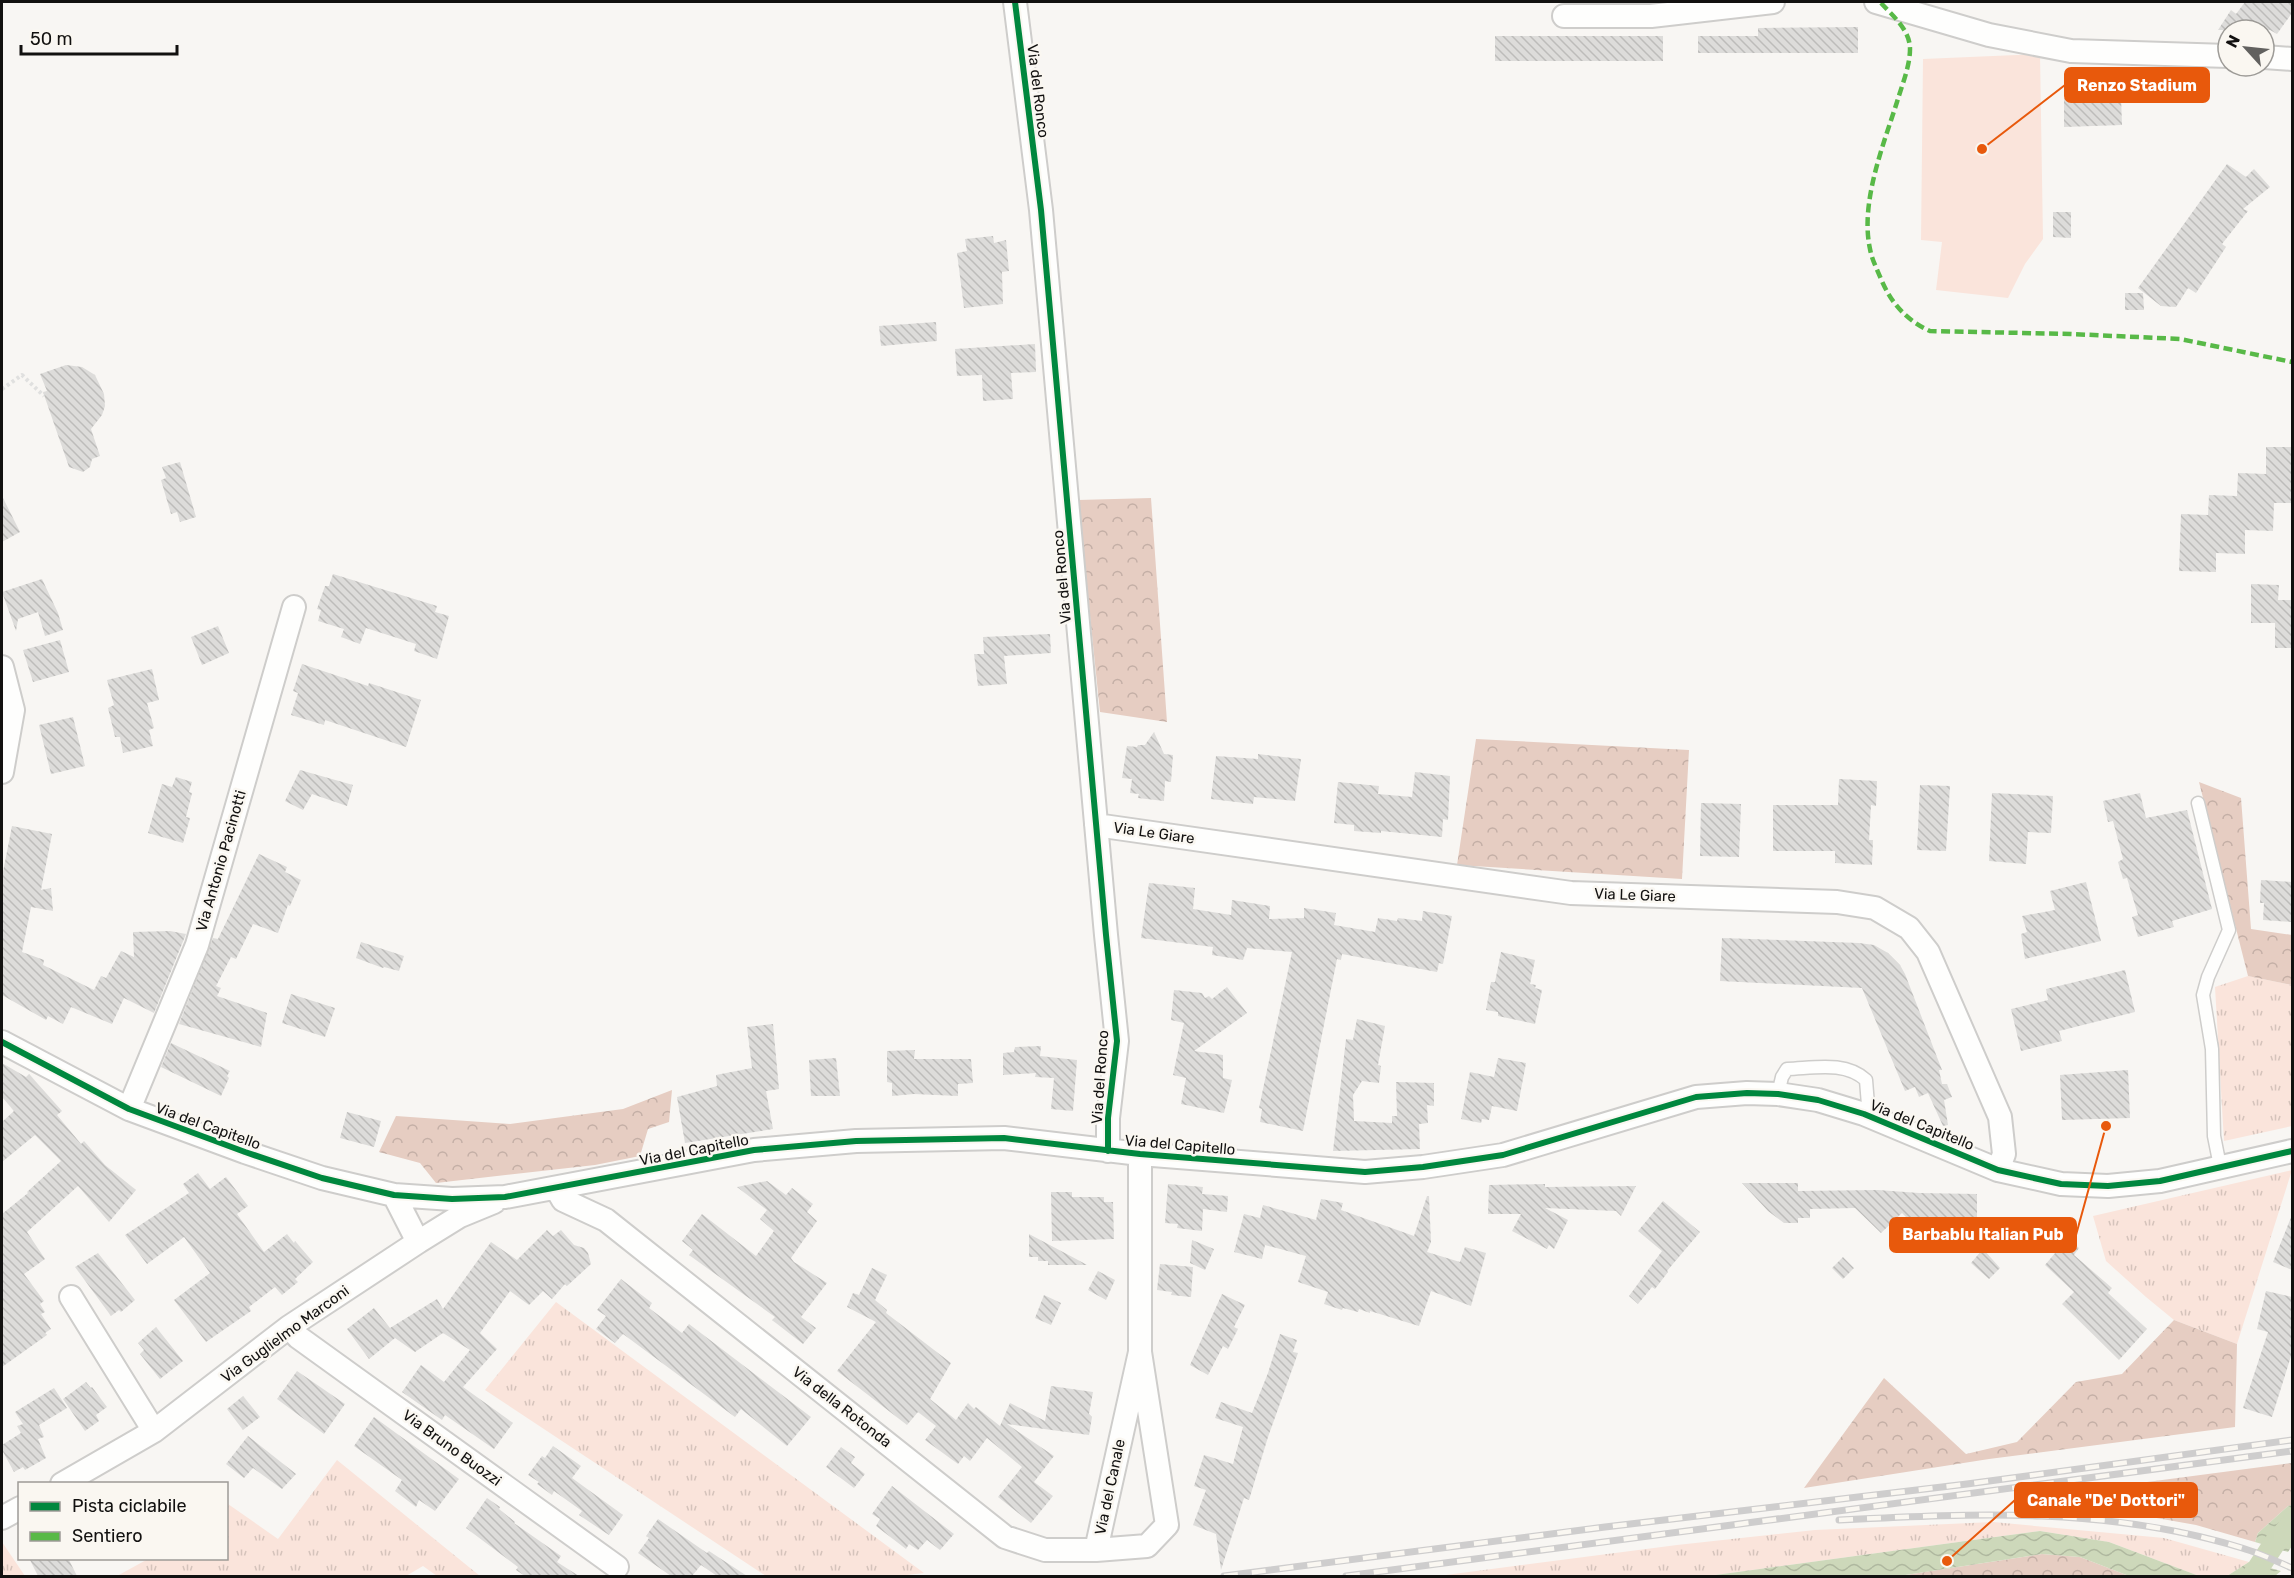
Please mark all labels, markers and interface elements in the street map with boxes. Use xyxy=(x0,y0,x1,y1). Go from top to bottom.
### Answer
scale bar xyxy=(21,18,177,56)
north arrow xyxy=(2216,18,2276,78)
text: 50 m xyxy=(30,28,73,50)
text: N xyxy=(2222,32,2244,51)
street label: Via del Ronco xyxy=(1023,43,1053,139)
callout: Renzo Stadium xyxy=(2065,68,2209,102)
text: Renzo Stadium xyxy=(2077,76,2197,95)
street label: Via del Ronco xyxy=(1049,529,1075,625)
street label: Via Antonio Pacinotti xyxy=(192,788,250,934)
street label: Via Le Giare xyxy=(1112,818,1196,848)
street label: Via Le Giare xyxy=(1594,885,1676,905)
street label: Via del Ronco xyxy=(1088,1029,1112,1125)
street label: Via del Capitello xyxy=(1867,1096,1977,1154)
street label: Via del Capitello xyxy=(153,1099,263,1153)
street label: Via del Capitello xyxy=(638,1131,750,1169)
street label: Via del Capitello xyxy=(1124,1131,1236,1159)
callout: Barbablu Italian Pub xyxy=(1890,1218,2076,1252)
text: Barbablu Italian Pub xyxy=(1902,1225,2064,1244)
street label: Via Guglielmo Marconi xyxy=(217,1282,353,1386)
street label: Via della Rotonda xyxy=(789,1363,895,1451)
street label: Via Bruno Buozzi xyxy=(399,1406,505,1490)
street label: Via del Canale xyxy=(1091,1437,1129,1537)
legend xyxy=(18,1482,228,1560)
callout: Canale "De' Dottori" xyxy=(2015,1483,2197,1517)
text: Canale "De' Dottori" xyxy=(2027,1491,2185,1510)
text: Pista ciclabile xyxy=(72,1495,187,1517)
text: Sentiero xyxy=(72,1525,143,1547)

